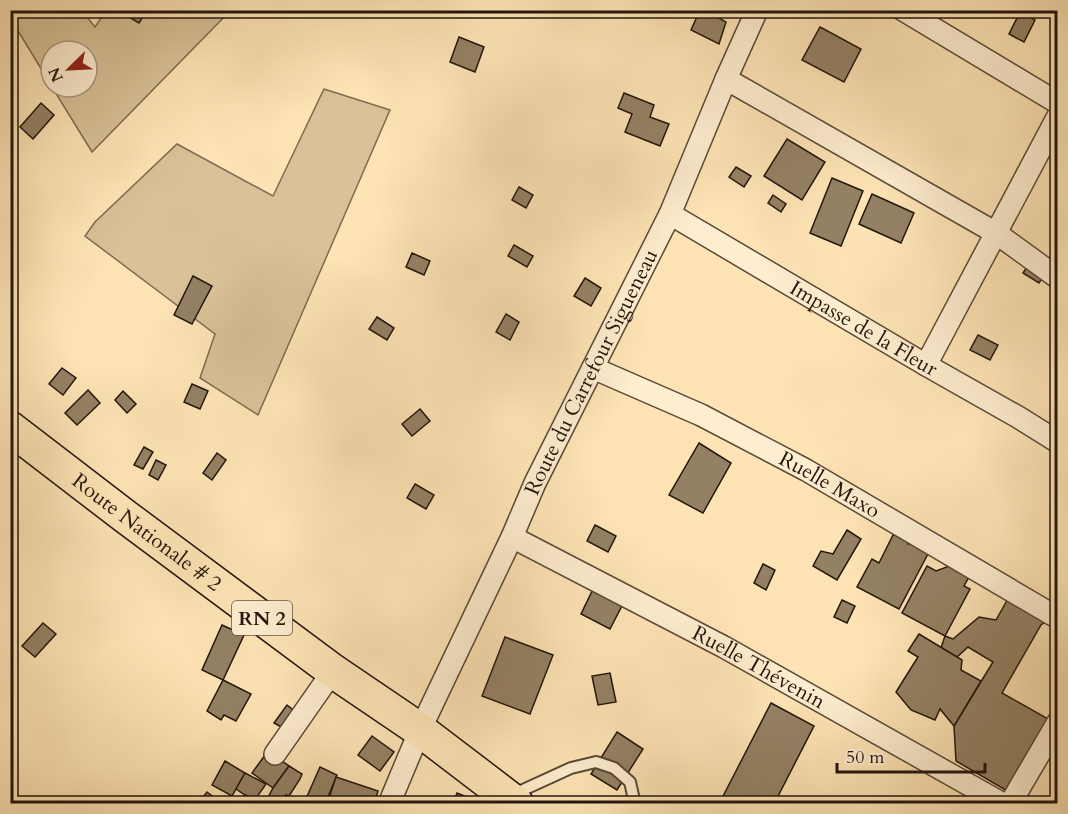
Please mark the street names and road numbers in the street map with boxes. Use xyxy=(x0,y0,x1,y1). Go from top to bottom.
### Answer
street label: Route du Carrefour Sigueneau xyxy=(517,244,665,499)
street label: Impasse de la Fleur xyxy=(785,273,943,383)
street label: Ruelle Maxo xyxy=(774,444,886,525)
street label: Route Nationale # 2 xyxy=(66,466,228,598)
road number: RN 2 xyxy=(232,601,292,635)
street label: Ruelle Thévenin xyxy=(687,619,831,716)

